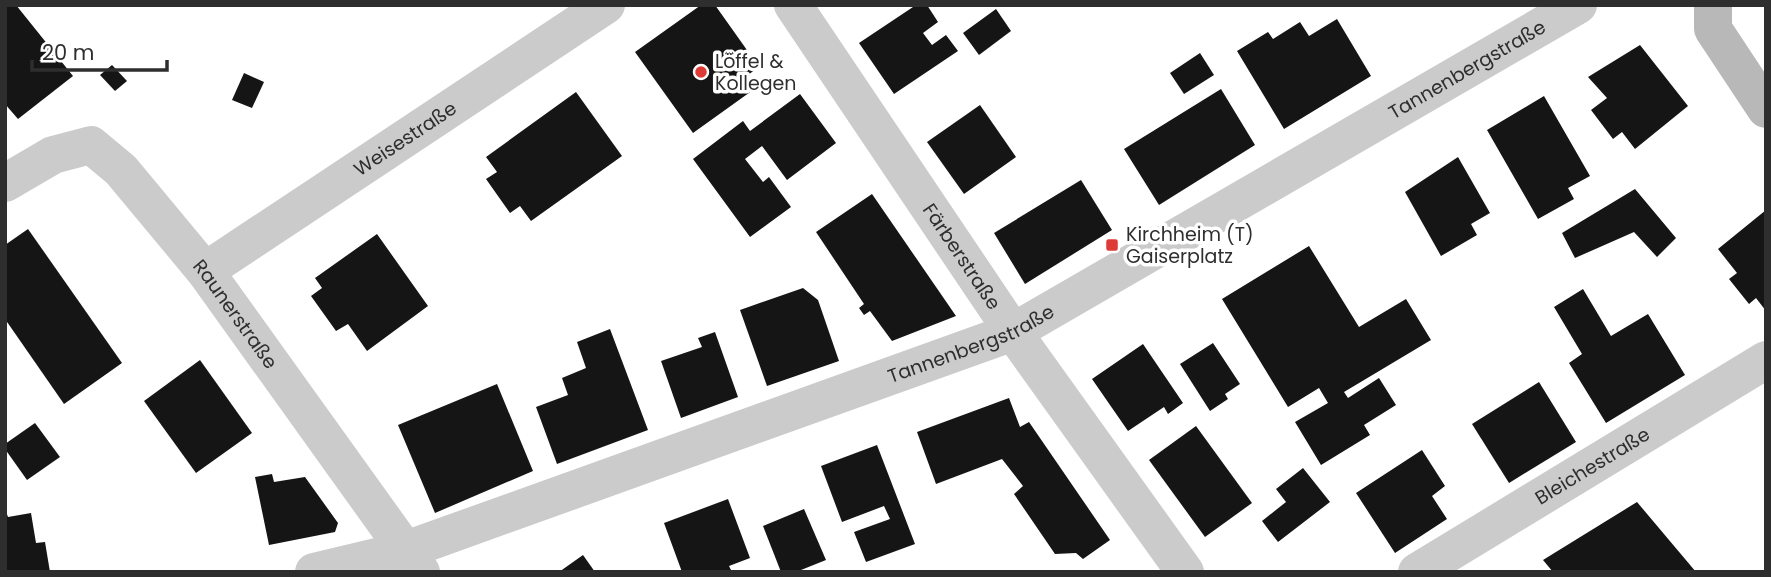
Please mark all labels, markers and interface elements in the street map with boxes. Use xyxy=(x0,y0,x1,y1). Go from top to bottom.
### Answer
street label: Tannenbergstraße xyxy=(1384,14,1551,126)
scale bar xyxy=(32,28,166,72)
text: 20 m xyxy=(42,38,95,67)
place label: Löffel & Kollegen xyxy=(715,48,796,97)
marker: Löffel & Kollegen xyxy=(693,64,709,80)
street label: Weisestraße xyxy=(349,95,462,183)
street label: Färberstraße xyxy=(916,198,1007,315)
place label: Kirchheim (T) Gaiserplatz xyxy=(1126,221,1254,270)
marker: Kirchheim (T) Gaiserplatz xyxy=(1104,237,1120,253)
street label: Raunerstraße xyxy=(187,254,284,374)
street label: Tannenbergstraße xyxy=(884,298,1059,390)
street label: Bleichestraße xyxy=(1530,421,1655,511)

